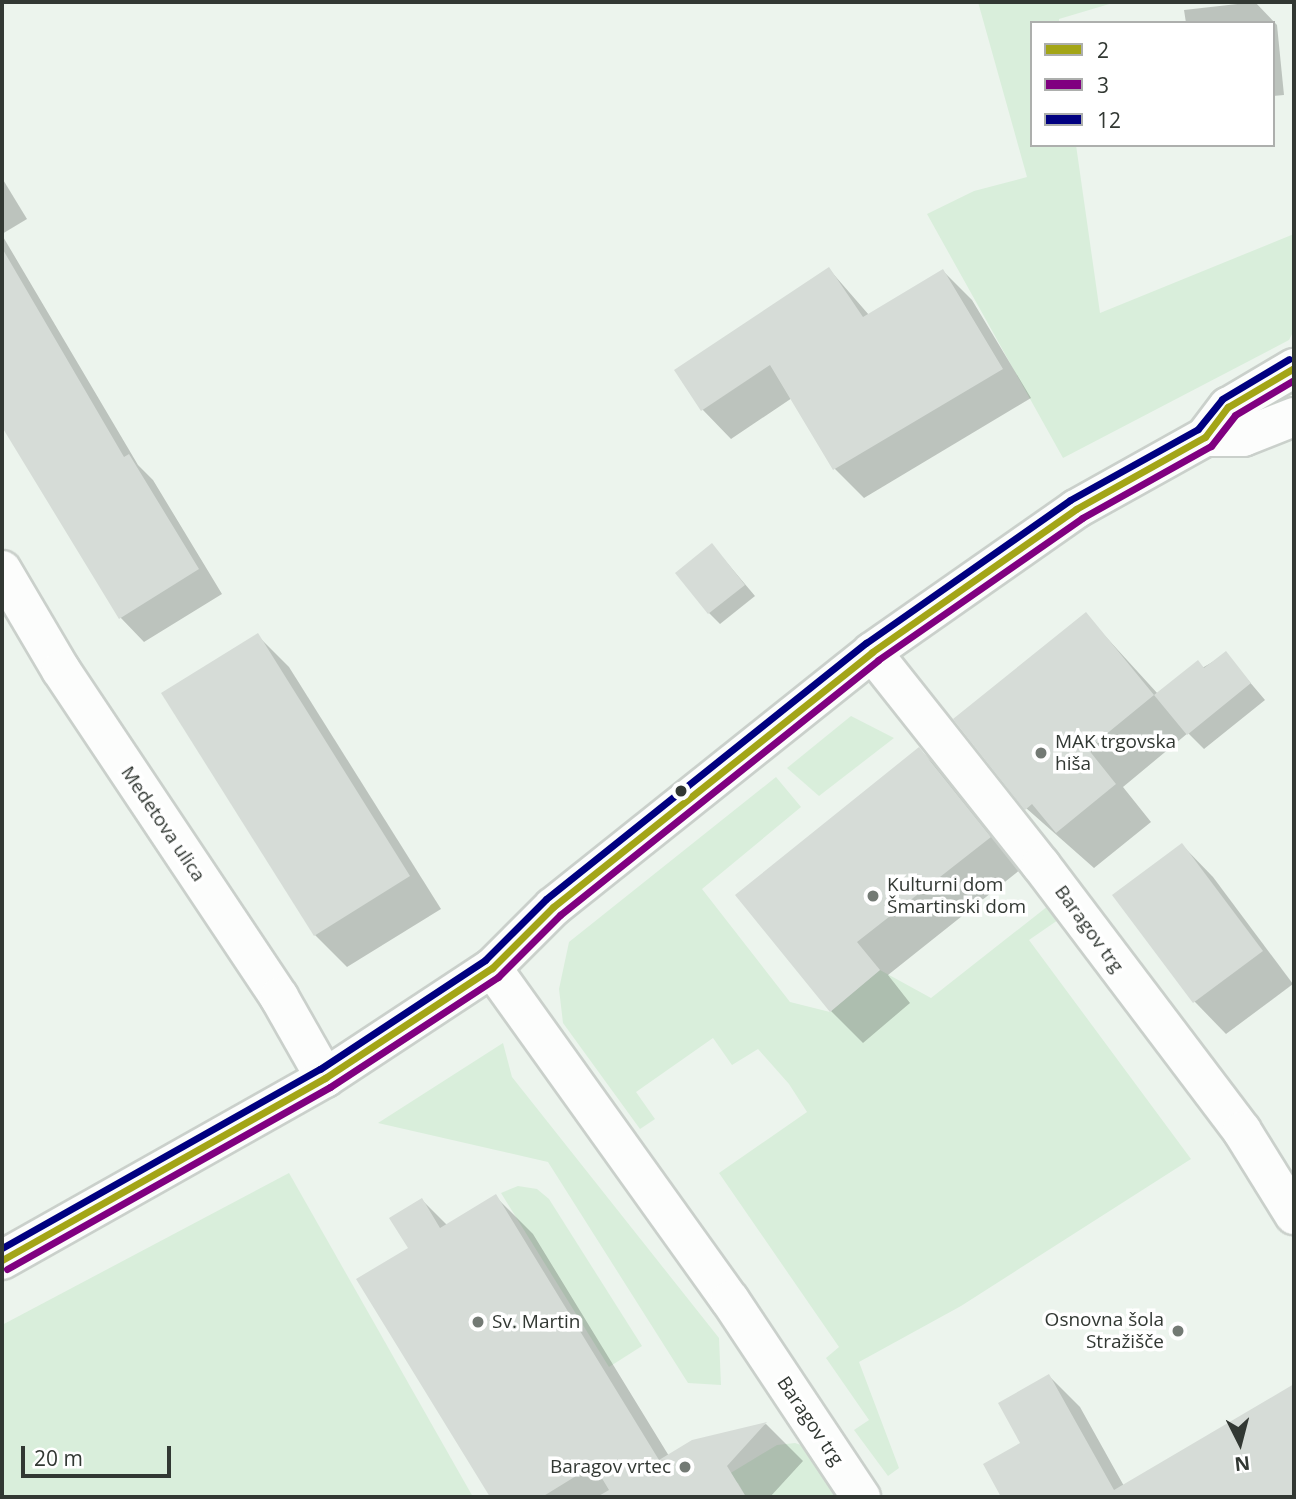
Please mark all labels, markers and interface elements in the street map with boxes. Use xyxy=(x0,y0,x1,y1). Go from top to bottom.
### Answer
legend xyxy=(1030,21,1275,147)
text: 2 xyxy=(1097,36,1109,64)
text: 3 xyxy=(1097,71,1109,99)
text: 12 xyxy=(1097,106,1121,134)
place label: MAK trgovska hiša xyxy=(1055,731,1176,775)
marker: MAK trgovska hiša xyxy=(1033,745,1049,761)
street label: Medetova ulica xyxy=(116,762,210,886)
unlabelled marker xyxy=(674,784,688,798)
place label: Kulturni dom Šmartinski dom xyxy=(887,874,1026,918)
street label: Baragov trg xyxy=(1050,881,1128,977)
marker: Kulturni dom Šmartinski dom xyxy=(865,888,881,904)
place label: Osnovna šola Stražišče xyxy=(1045,1309,1164,1353)
place label: Sv. Martin xyxy=(492,1311,580,1333)
marker: Sv. Martin xyxy=(470,1314,486,1330)
marker: Osnovna šola Stražišče xyxy=(1170,1323,1186,1339)
street label: Baragov trg xyxy=(772,1372,848,1470)
north arrow xyxy=(1205,1408,1275,1478)
scale bar xyxy=(24,1432,175,1476)
text: 20 m xyxy=(34,1444,83,1472)
text: N xyxy=(1233,1450,1251,1478)
place label: Baragov vrtec xyxy=(550,1456,671,1478)
marker: Baragov vrtec xyxy=(677,1459,693,1475)

